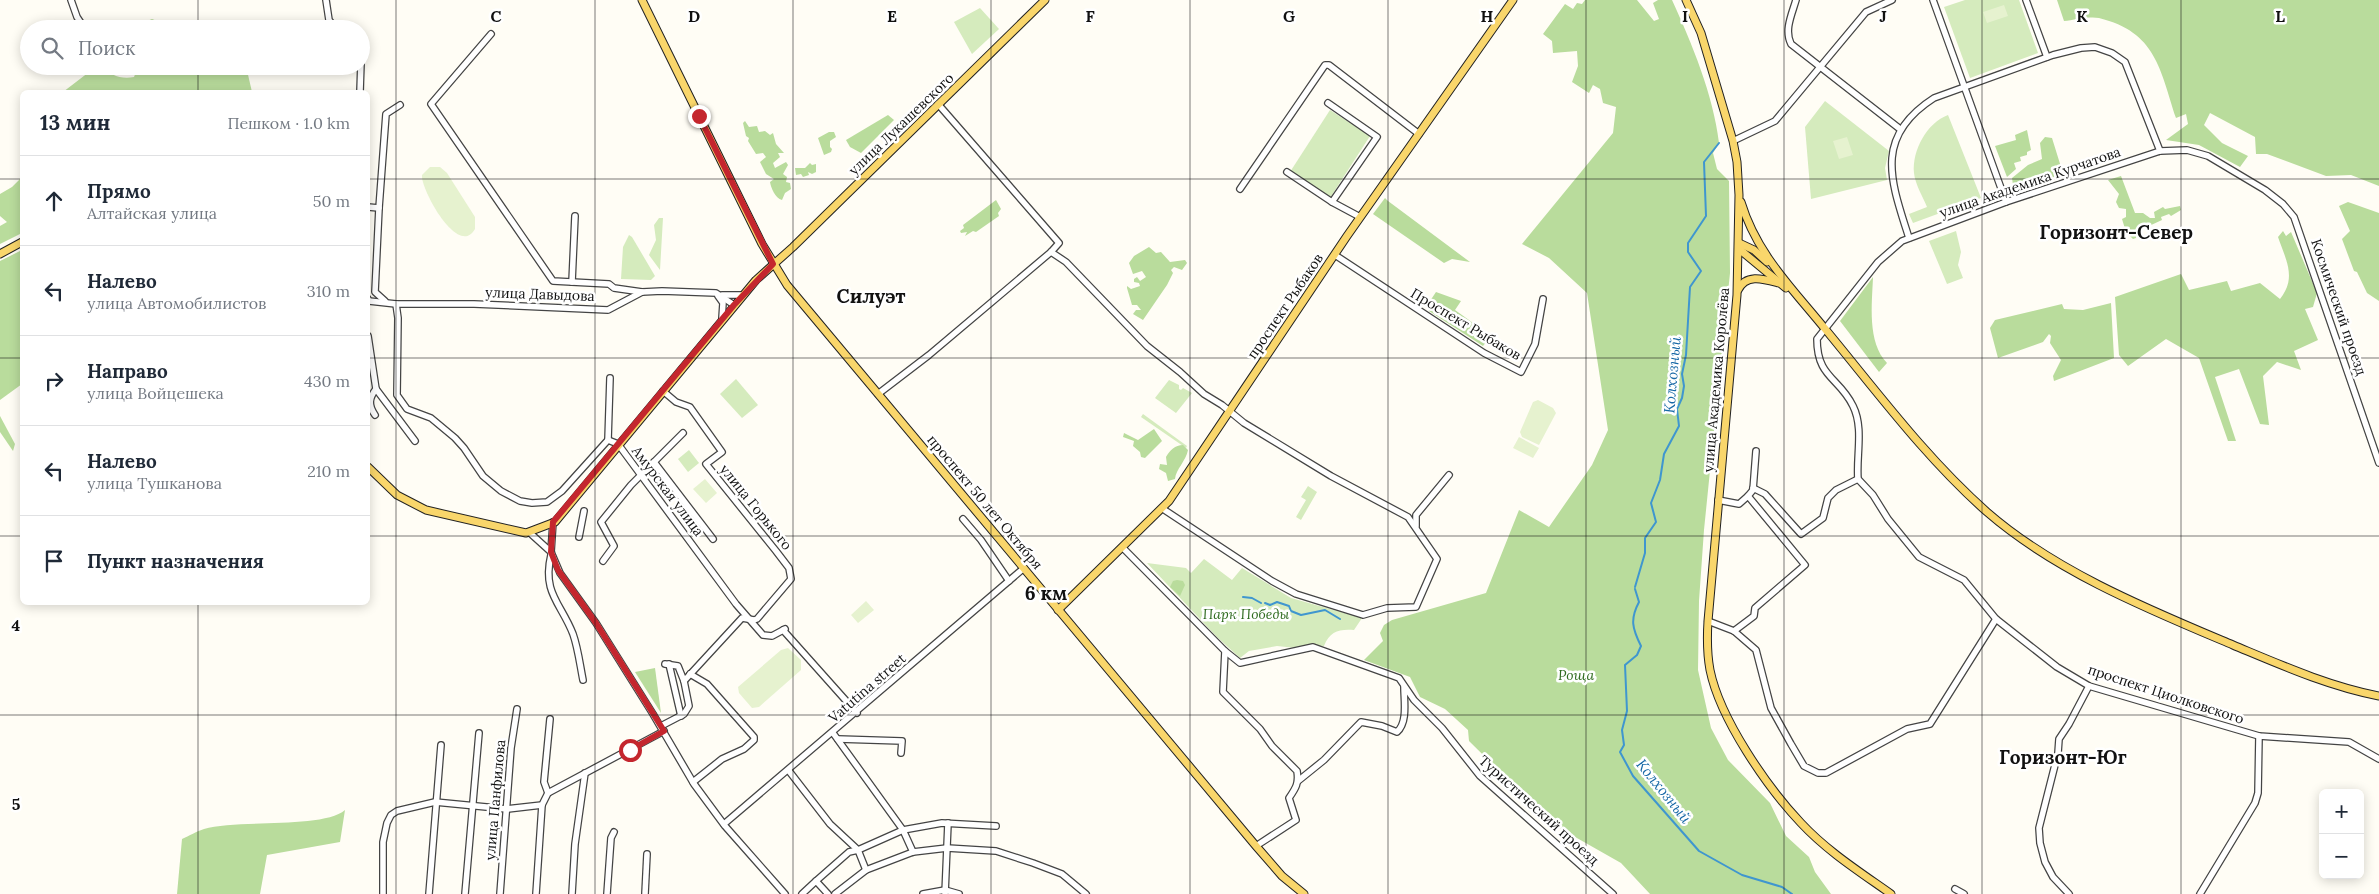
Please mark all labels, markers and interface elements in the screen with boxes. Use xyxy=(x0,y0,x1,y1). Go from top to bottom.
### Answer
text: C xyxy=(490,6,502,26)
text: D xyxy=(688,6,700,26)
text: E xyxy=(887,6,897,26)
text: F xyxy=(1085,6,1095,26)
text: G xyxy=(1283,6,1295,26)
text: H xyxy=(1481,6,1494,26)
text: I xyxy=(1682,6,1688,26)
text: J xyxy=(1879,6,1887,26)
text: K xyxy=(2076,6,2088,26)
text: L xyxy=(2275,6,2285,26)
search box xyxy=(20,20,370,75)
icon: search xyxy=(38,34,66,62)
text: Поиск xyxy=(78,36,135,60)
street label: улица Лукашевского xyxy=(845,69,957,179)
route end xyxy=(688,105,711,128)
text: 13 мин xyxy=(40,109,110,136)
text: Пешком · 1.0 km xyxy=(228,113,350,133)
street label: улица Академика Курчатова xyxy=(1937,142,2123,222)
text: Прямо xyxy=(87,179,151,203)
icon: ahead xyxy=(40,187,68,215)
text: 50 m xyxy=(313,191,350,211)
text: Алтайская улица xyxy=(87,203,217,223)
district label: Горизонт-Север xyxy=(2039,220,2193,244)
street label: Космический проезд xyxy=(2307,236,2371,378)
street label: проспект Рыбаков xyxy=(1243,250,1327,362)
text: Налево xyxy=(87,269,157,293)
icon: left xyxy=(40,277,68,305)
text: 310 m xyxy=(307,281,350,301)
street label: улица Давыдова xyxy=(485,283,595,305)
district label: Силуэт xyxy=(837,284,905,308)
street label: Проспект Рыбаков xyxy=(1408,284,1524,364)
street label: улица Академика Королёва xyxy=(1699,287,1733,473)
text: улица Автомобилистов xyxy=(87,293,266,313)
water label: Колхозный xyxy=(1659,336,1685,414)
text: Направо xyxy=(87,359,168,383)
icon: right xyxy=(40,367,68,395)
text: 430 m xyxy=(304,371,350,391)
text: улица Войцешека xyxy=(87,383,224,403)
street label: проспект 50 лет Октября xyxy=(923,431,1047,573)
street label: Амурская улица xyxy=(628,441,708,540)
text: Налево xyxy=(87,449,157,473)
icon: left xyxy=(40,457,68,485)
street label: улица Горького xyxy=(716,460,796,554)
text: 210 m xyxy=(307,461,350,481)
text: улица Тушканова xyxy=(87,473,222,493)
icon: arrive xyxy=(40,547,68,575)
text: Пункт назначения xyxy=(87,549,264,573)
district label: 6 км xyxy=(1025,581,1067,605)
park label: Парк Победы xyxy=(1203,605,1289,623)
text: 4 xyxy=(12,615,21,635)
street label: Vatutina street xyxy=(824,649,910,727)
street label: проспект Циолковского xyxy=(2086,660,2246,728)
park label: Роща xyxy=(1558,666,1594,684)
street label: улица Панфилова xyxy=(481,739,509,861)
route start xyxy=(619,739,642,762)
district label: Горизонт-Юг xyxy=(1999,745,2127,769)
street label: Туристический проезд xyxy=(1475,751,1603,869)
water label: Колхозный xyxy=(1632,755,1696,827)
map controls xyxy=(2319,789,2364,879)
button: + xyxy=(2319,789,2364,834)
text: 5 xyxy=(12,794,21,814)
button: − xyxy=(2319,834,2364,879)

